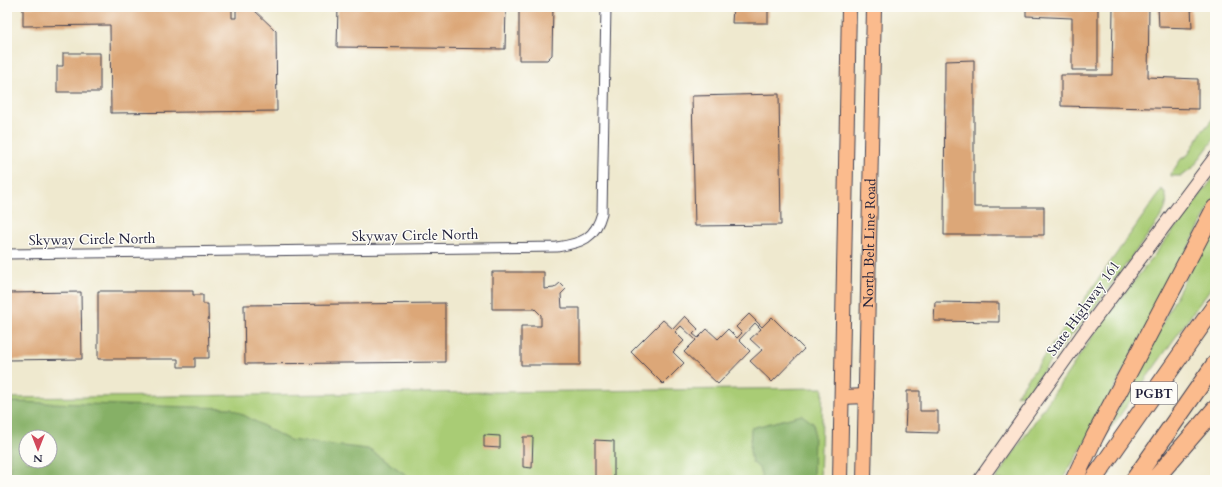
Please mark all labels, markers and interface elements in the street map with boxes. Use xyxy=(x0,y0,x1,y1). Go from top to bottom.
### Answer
street label: North Belt Line Road xyxy=(859,178,880,308)
street label: Skyway Circle North xyxy=(351,225,479,246)
street label: Skyway Circle North xyxy=(28,229,156,250)
street label: State Highway 161 xyxy=(1042,257,1124,360)
road number: PGBT xyxy=(1131,382,1177,404)
north arrow xyxy=(18,429,58,469)
text: N xyxy=(33,451,43,466)

